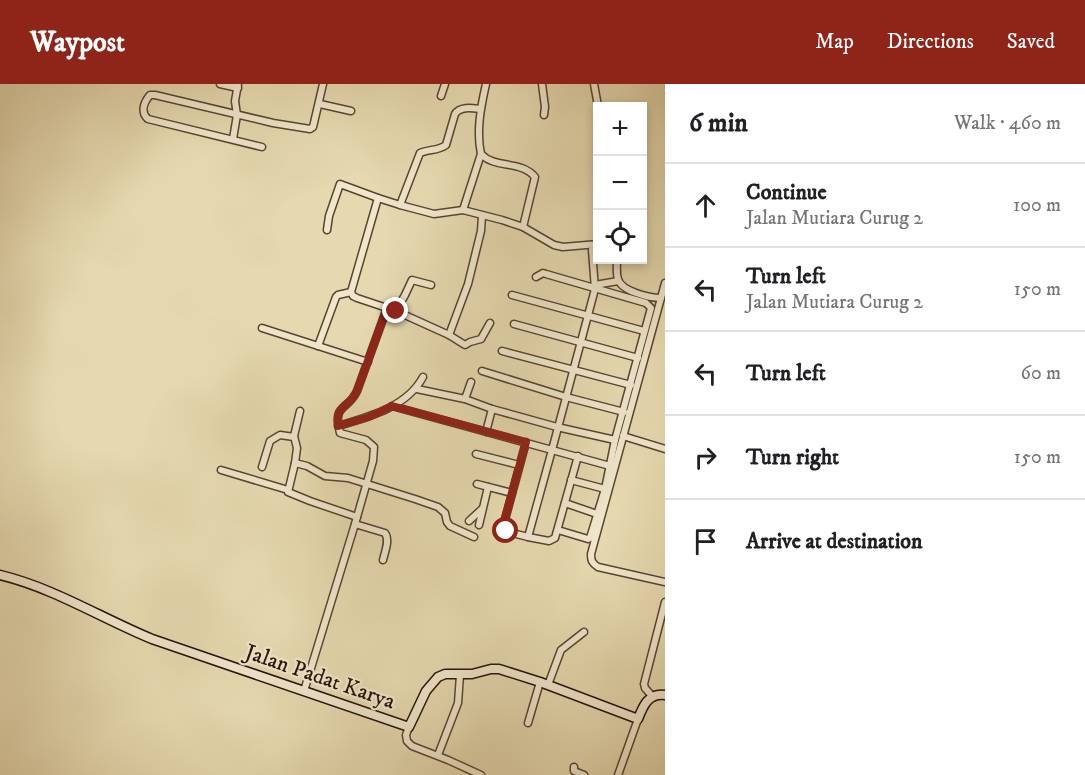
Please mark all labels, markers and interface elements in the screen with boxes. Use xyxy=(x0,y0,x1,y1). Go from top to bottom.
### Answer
text: Waypost xyxy=(30,25,125,60)
text: Map xyxy=(815,29,854,55)
text: Directions xyxy=(887,29,974,55)
text: Saved xyxy=(1007,29,1055,55)
map controls xyxy=(593,102,647,264)
button: + xyxy=(593,102,647,156)
text: 6 min xyxy=(689,107,748,140)
text: Walk · 460 m xyxy=(954,111,1061,136)
button: − xyxy=(593,156,647,210)
text: Continue xyxy=(746,179,827,206)
icon: ahead xyxy=(689,189,722,222)
text: 100 m xyxy=(1013,193,1061,218)
text: Jalan Mutiara Curug 2 xyxy=(746,206,923,231)
button: locate xyxy=(593,210,647,264)
text: Turn left xyxy=(746,263,826,290)
icon: left xyxy=(689,273,722,306)
text: 150 m xyxy=(1014,277,1061,302)
text: Jalan Mutiara Curug 2 xyxy=(746,290,923,315)
route end xyxy=(382,297,408,323)
icon: left xyxy=(689,357,722,390)
text: Turn left xyxy=(746,360,826,387)
text: 60 m xyxy=(1021,361,1061,386)
icon: right xyxy=(689,441,722,474)
text: Turn right xyxy=(746,444,839,471)
text: 150 m xyxy=(1014,445,1061,470)
route start xyxy=(492,517,518,543)
icon: arrive xyxy=(689,525,722,558)
text: Arrive at destination xyxy=(746,528,923,555)
street label: Jalan Padat Karya xyxy=(240,638,399,716)

